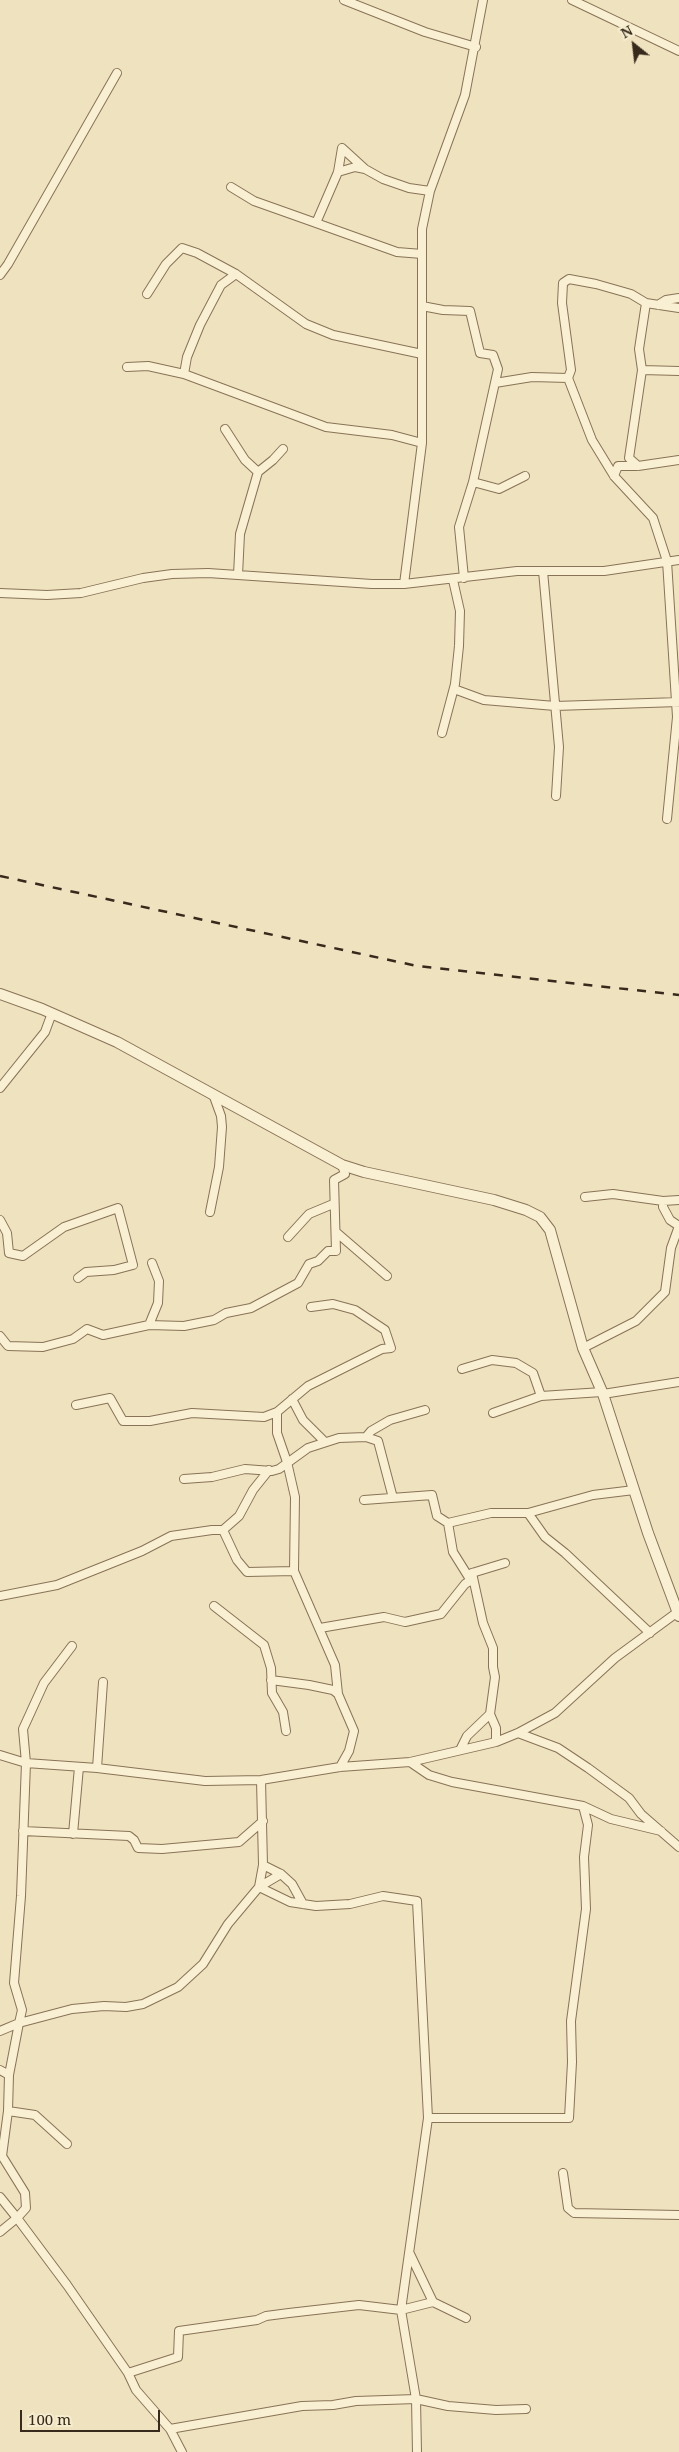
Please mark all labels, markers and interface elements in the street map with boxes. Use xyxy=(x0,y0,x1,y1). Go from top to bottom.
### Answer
north arrow xyxy=(609,20,659,70)
text: N xyxy=(617,20,636,42)
scale bar xyxy=(22,2400,162,2432)
text: 100 m xyxy=(28,2409,71,2429)

